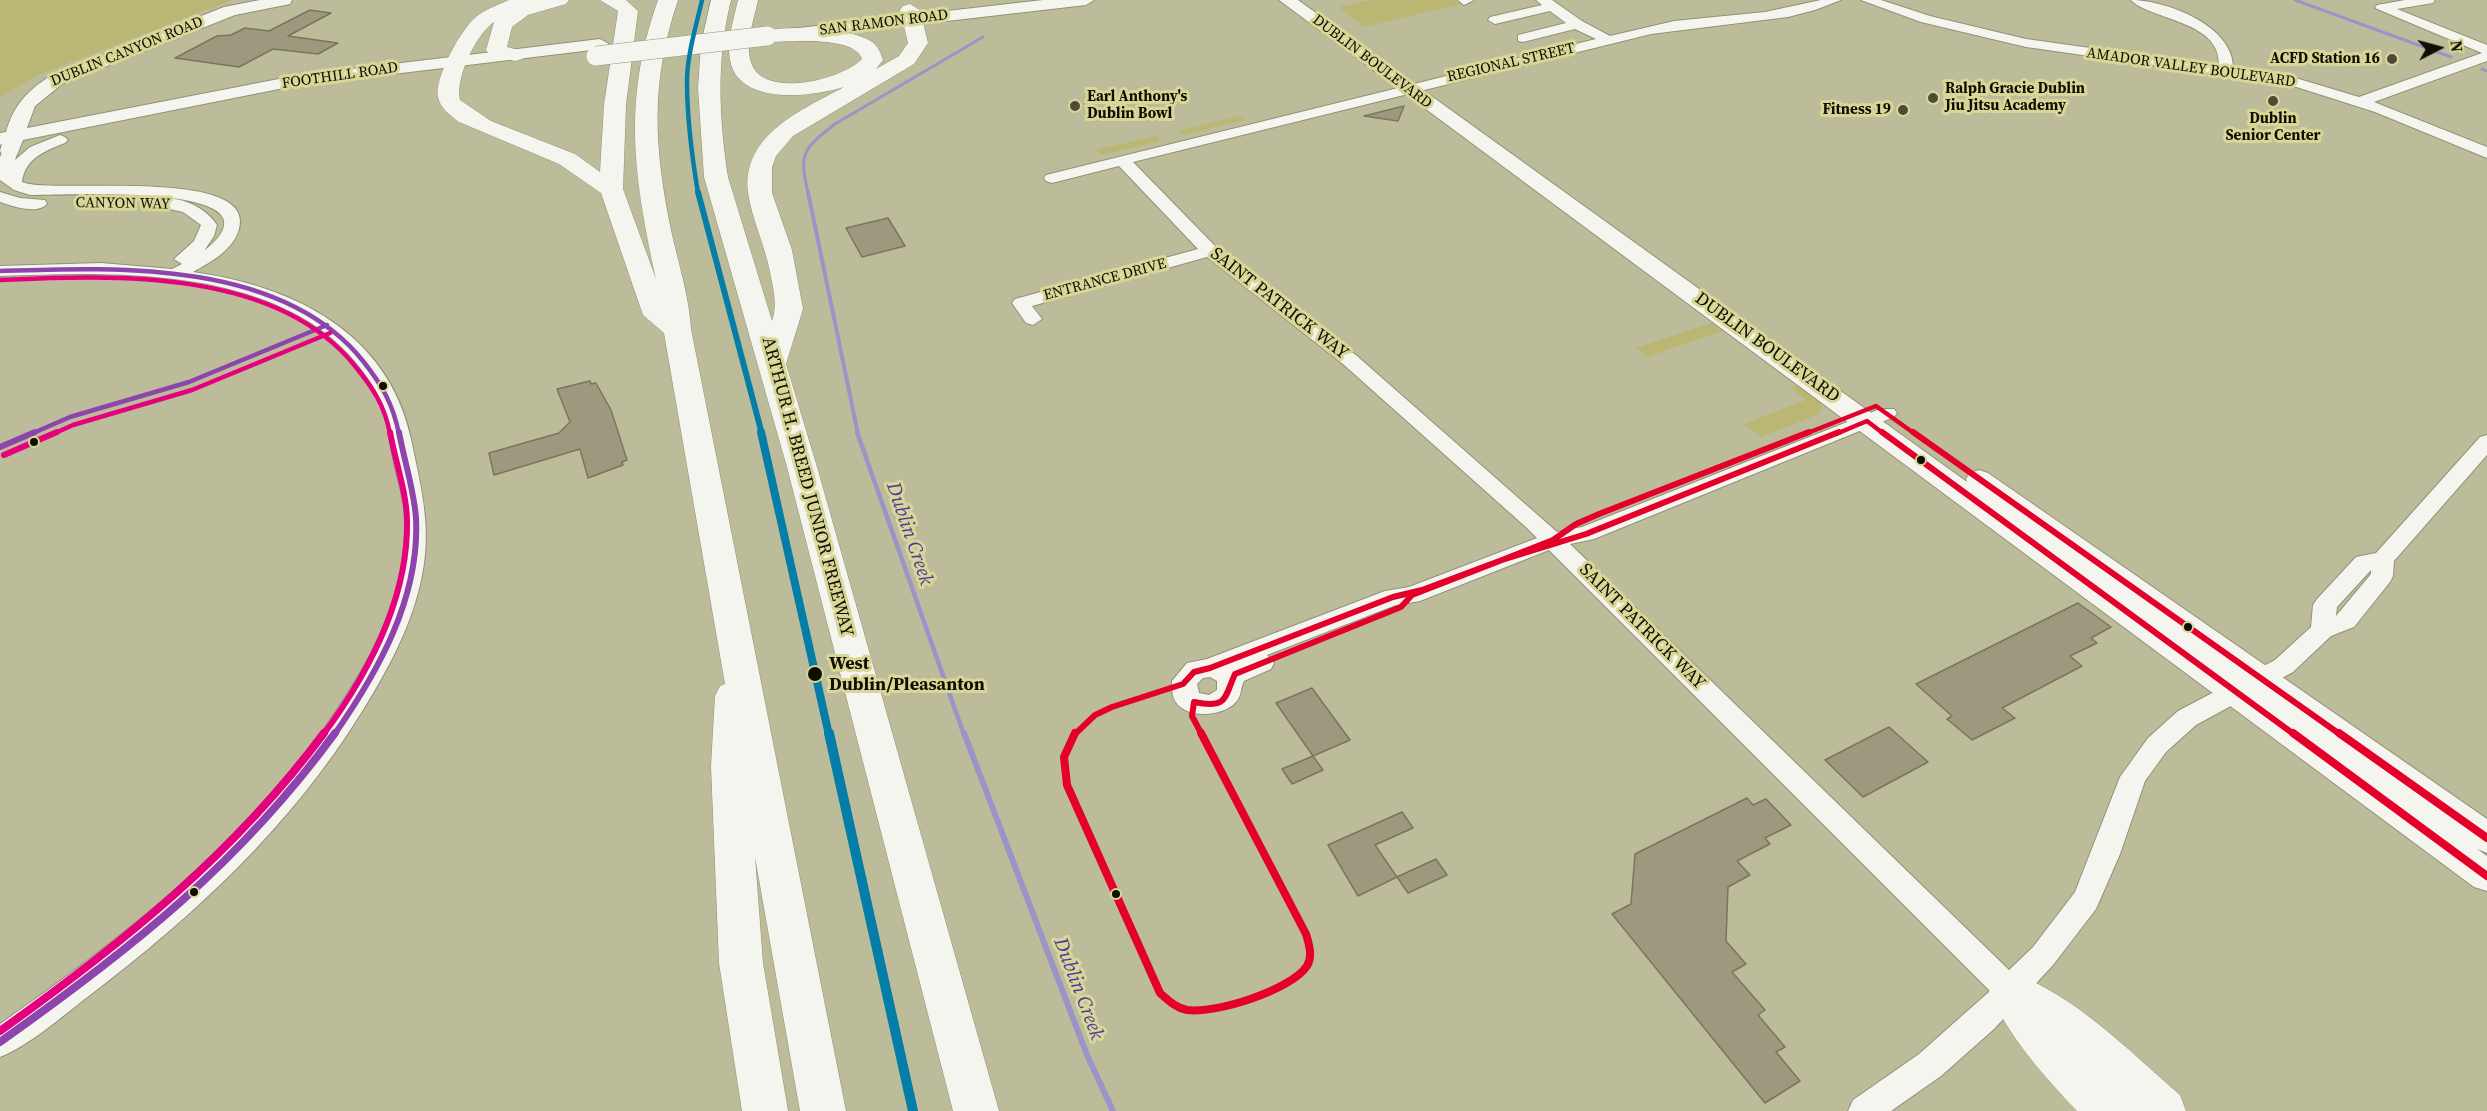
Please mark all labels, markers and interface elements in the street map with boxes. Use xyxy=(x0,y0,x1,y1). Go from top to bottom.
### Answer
street label: SAN RAMON ROAD xyxy=(819,6,949,40)
street label: DUBLIN BOULEVARD xyxy=(1309,11,1435,113)
street label: DUBLIN CANYON ROAD xyxy=(48,13,206,91)
north arrow xyxy=(2409,18,2469,78)
text: N xyxy=(2445,39,2468,53)
street label: REGIONAL STREET xyxy=(1445,40,1577,86)
street label: AMADOR VALLEY BOULEVARD xyxy=(2085,44,2297,92)
place label: ACFD Station 16 xyxy=(2270,50,2380,68)
marker: ACFD Station 16 xyxy=(2385,52,2399,66)
street label: FOOTHILL ROAD xyxy=(281,59,399,93)
place label: Ralph Gracie Dublin Jiu Jitsu Academy xyxy=(1945,80,2085,115)
place label: Earl Anthony's Dublin Bowl xyxy=(1087,88,1187,123)
marker: Ralph Gracie Dublin Jiu Jitsu Academy xyxy=(1926,91,1940,105)
marker: Dublin Senior Center xyxy=(2266,94,2280,108)
marker: Earl Anthony's Dublin Bowl xyxy=(1068,99,1082,113)
place label: Fitness 19 xyxy=(1822,101,1891,119)
marker: Fitness 19 xyxy=(1896,103,1910,117)
place label: Dublin Senior Center xyxy=(2226,110,2320,145)
street label: CANYON WAY xyxy=(75,194,171,214)
street label: SAINT PATRICK WAY xyxy=(1206,243,1352,365)
street label: ENTRANCE DRIVE xyxy=(1042,255,1168,305)
street label: DUBLIN BOULEVARD xyxy=(1690,288,1844,408)
street label: ARTHUR H. BREED JUNIOR FREEWAY xyxy=(757,335,857,639)
unlabelled marker xyxy=(377,380,389,392)
unlabelled marker xyxy=(28,436,40,448)
unlabelled marker xyxy=(1915,454,1927,466)
water label: Dublin Creek xyxy=(880,479,938,589)
street label: SAINT PATRICK WAY xyxy=(1574,559,1710,695)
unlabelled marker xyxy=(2182,621,2194,633)
place label: West Dublin/Pleasanton xyxy=(829,653,985,696)
marker: West Dublin/Pleasanton xyxy=(806,665,824,683)
unlabelled marker xyxy=(188,886,200,898)
unlabelled marker xyxy=(1110,888,1122,900)
water label: Dublin Creek xyxy=(1048,935,1108,1043)

